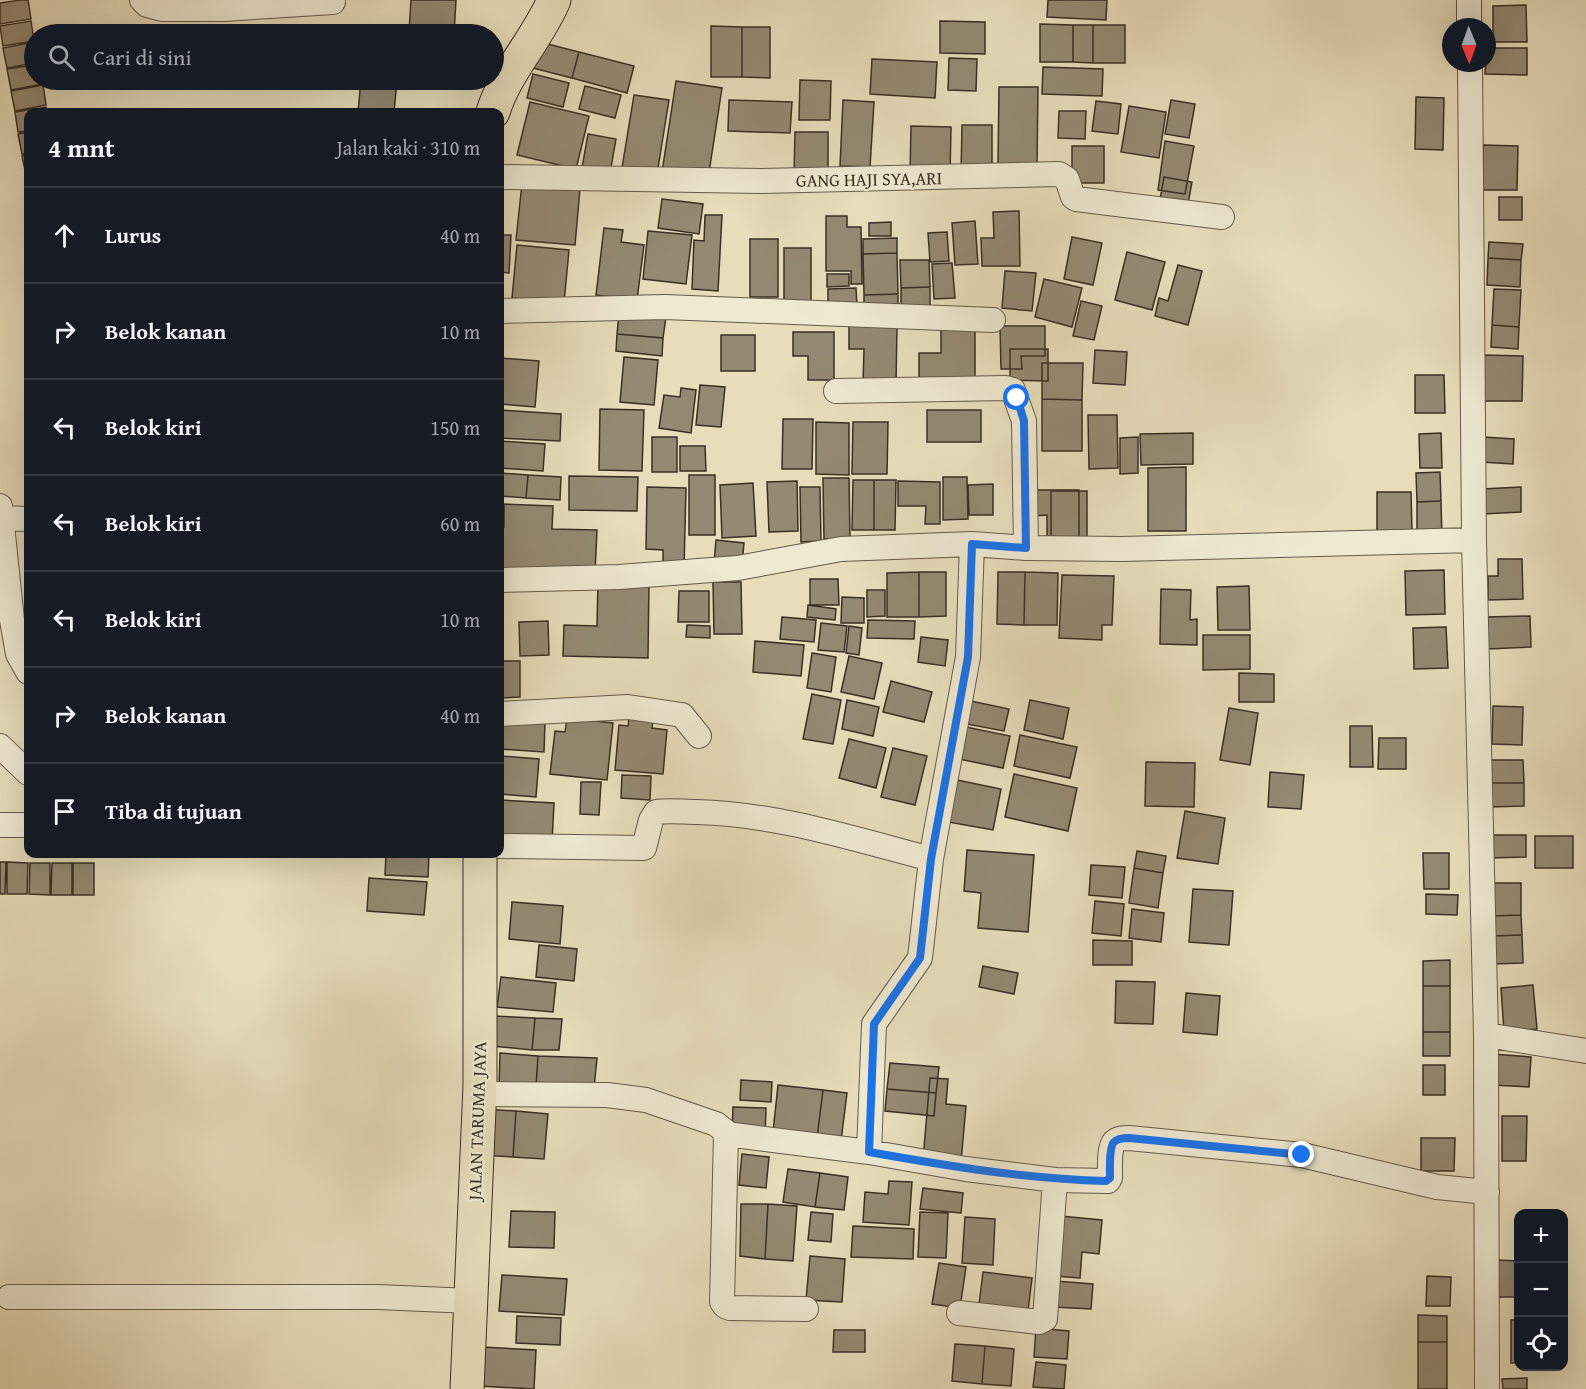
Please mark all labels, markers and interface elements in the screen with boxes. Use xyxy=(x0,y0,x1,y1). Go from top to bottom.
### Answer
north arrow xyxy=(1442,18,1496,72)
search box xyxy=(24,24,504,90)
icon: search xyxy=(45,41,78,74)
text: Cari di sini xyxy=(93,41,192,73)
text: 4 mnt xyxy=(48,128,115,167)
text: Jalan kaki · 310 m xyxy=(336,133,480,162)
street label: GANG HAJI SYA,ARI xyxy=(796,164,942,194)
icon: ahead xyxy=(48,219,81,252)
text: Lurus xyxy=(105,219,161,251)
text: 40 m xyxy=(440,221,480,250)
icon: right xyxy=(48,315,81,348)
text: Belok kanan xyxy=(105,315,226,347)
text: 10 m xyxy=(440,317,480,346)
route start xyxy=(1003,384,1029,410)
icon: left xyxy=(48,411,81,444)
text: Belok kiri xyxy=(105,411,202,443)
text: 150 m xyxy=(430,413,480,442)
icon: left xyxy=(48,507,81,540)
text: Belok kiri xyxy=(105,507,202,539)
text: 60 m xyxy=(440,509,480,538)
icon: left xyxy=(48,603,81,636)
text: Belok kiri xyxy=(105,603,202,635)
text: 10 m xyxy=(440,605,480,634)
icon: right xyxy=(48,699,81,732)
text: Belok kanan xyxy=(105,699,226,731)
text: 40 m xyxy=(440,701,480,730)
icon: arrive xyxy=(48,795,81,828)
text: Tiba di tujuan xyxy=(105,795,242,827)
street label: JALAN TARUMA JAYA xyxy=(461,1041,493,1203)
route end xyxy=(1288,1141,1314,1167)
map controls xyxy=(1514,1209,1568,1371)
button: + xyxy=(1514,1209,1568,1263)
button: − xyxy=(1514,1263,1568,1317)
button: locate xyxy=(1514,1317,1568,1371)

